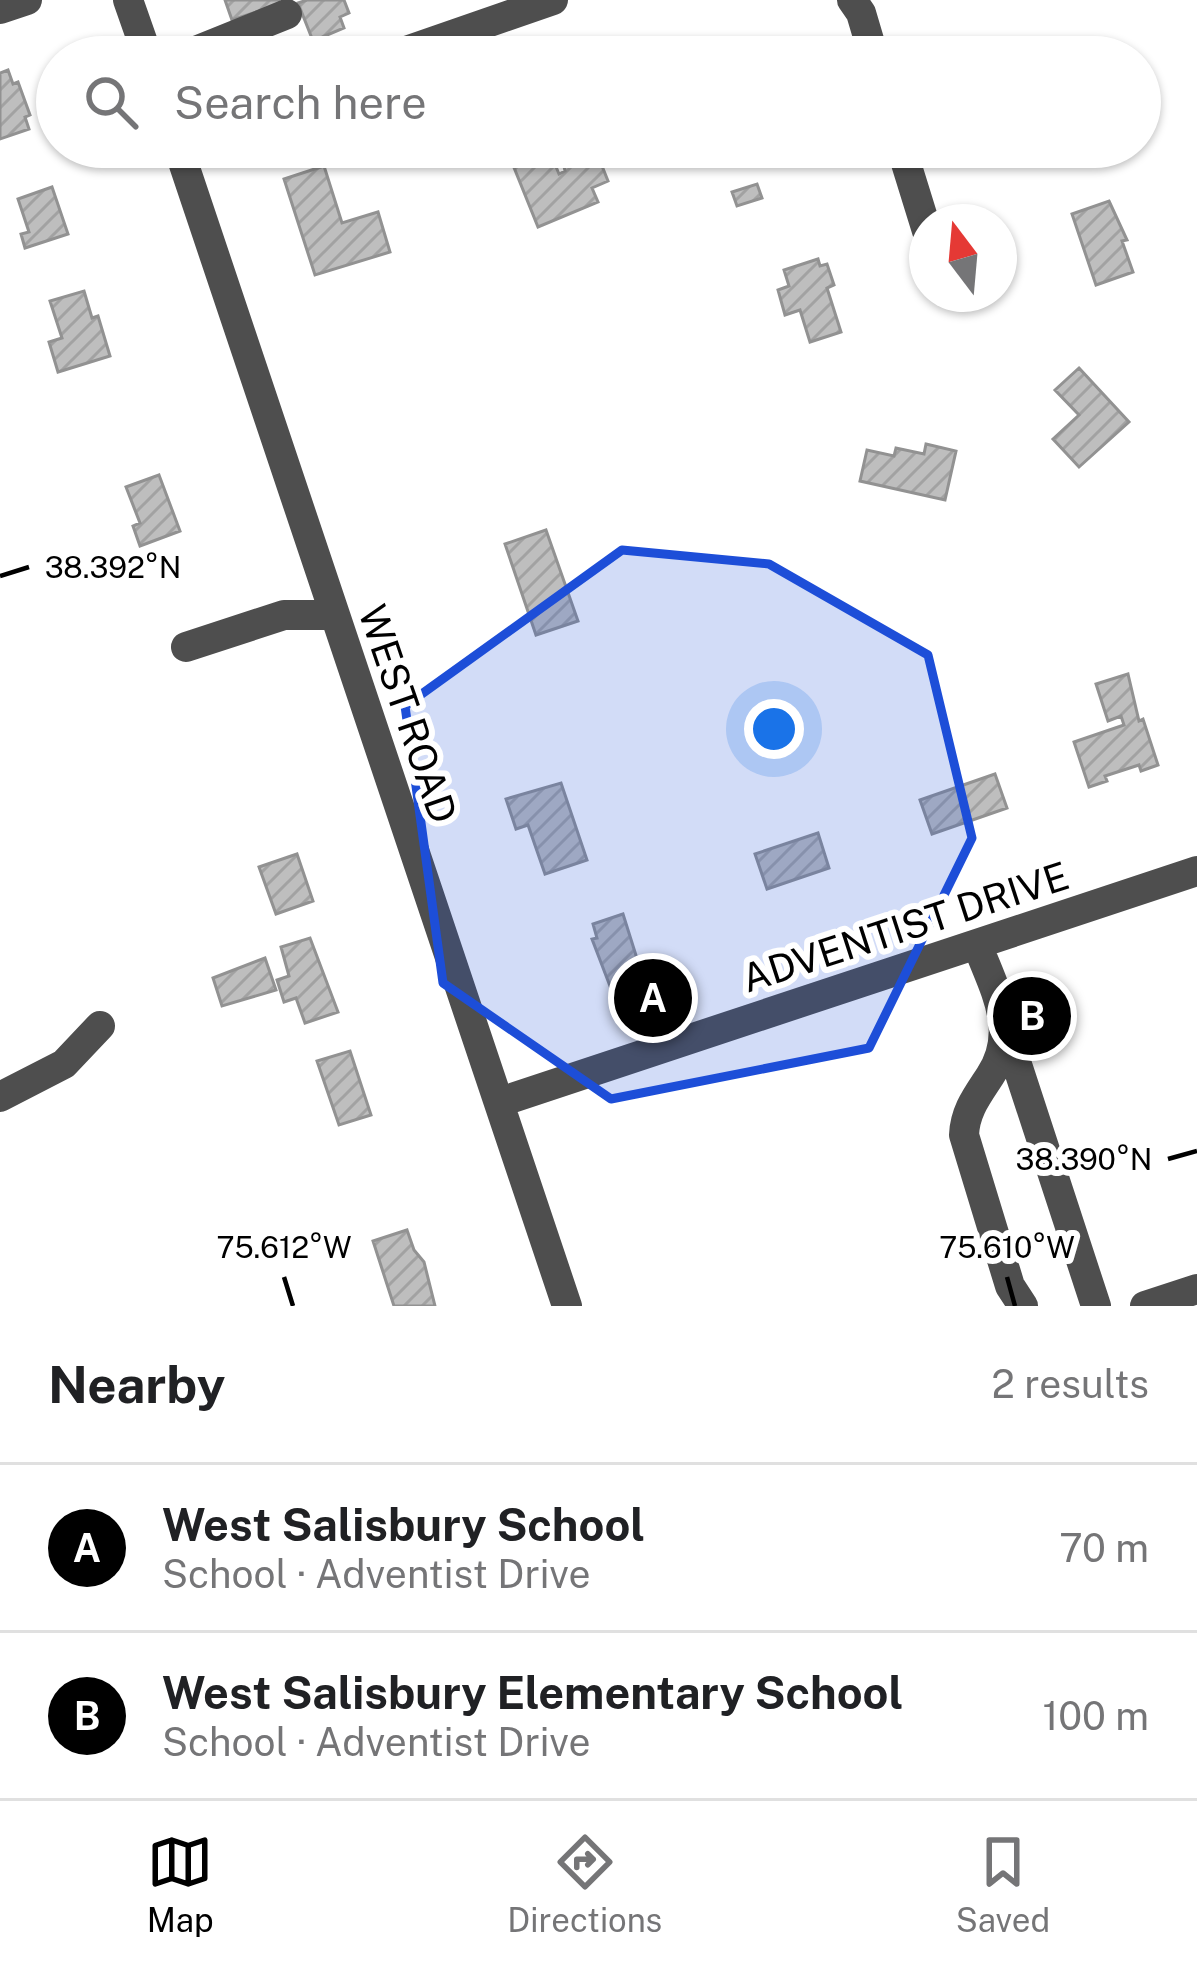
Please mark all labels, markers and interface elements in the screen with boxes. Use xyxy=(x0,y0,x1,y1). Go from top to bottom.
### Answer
search box xyxy=(36,36,1161,168)
icon: search xyxy=(78,69,144,135)
text: Search here xyxy=(174,76,427,129)
north arrow xyxy=(909,204,1017,312)
text: 38.392°N xyxy=(45,549,181,585)
street label: WEST ROAD xyxy=(349,599,467,829)
your location xyxy=(744,699,804,759)
street label: ADVENTIST DRIVE xyxy=(736,852,1074,1002)
pin: A xyxy=(614,953,692,1043)
pin: B xyxy=(993,971,1071,1061)
text: 38.390°N xyxy=(1016,1141,1153,1177)
text: 75.612°W xyxy=(216,1229,352,1265)
text: 75.610°W xyxy=(939,1229,1075,1265)
text: Nearby xyxy=(48,1355,225,1414)
text: 2 results xyxy=(992,1361,1149,1407)
text: West Salisbury School xyxy=(162,1498,645,1551)
text: A xyxy=(73,1525,101,1571)
text: 70 m xyxy=(1059,1525,1149,1571)
text: School · Adventist Drive xyxy=(162,1551,591,1597)
text: West Salisbury Elementary School xyxy=(162,1666,903,1719)
text: B xyxy=(74,1693,100,1739)
text: 100 m xyxy=(1042,1693,1149,1739)
text: School · Adventist Drive xyxy=(162,1719,591,1765)
tab: Map xyxy=(147,1829,214,1939)
tab: Directions xyxy=(507,1829,662,1939)
tab: Saved xyxy=(956,1829,1050,1939)

